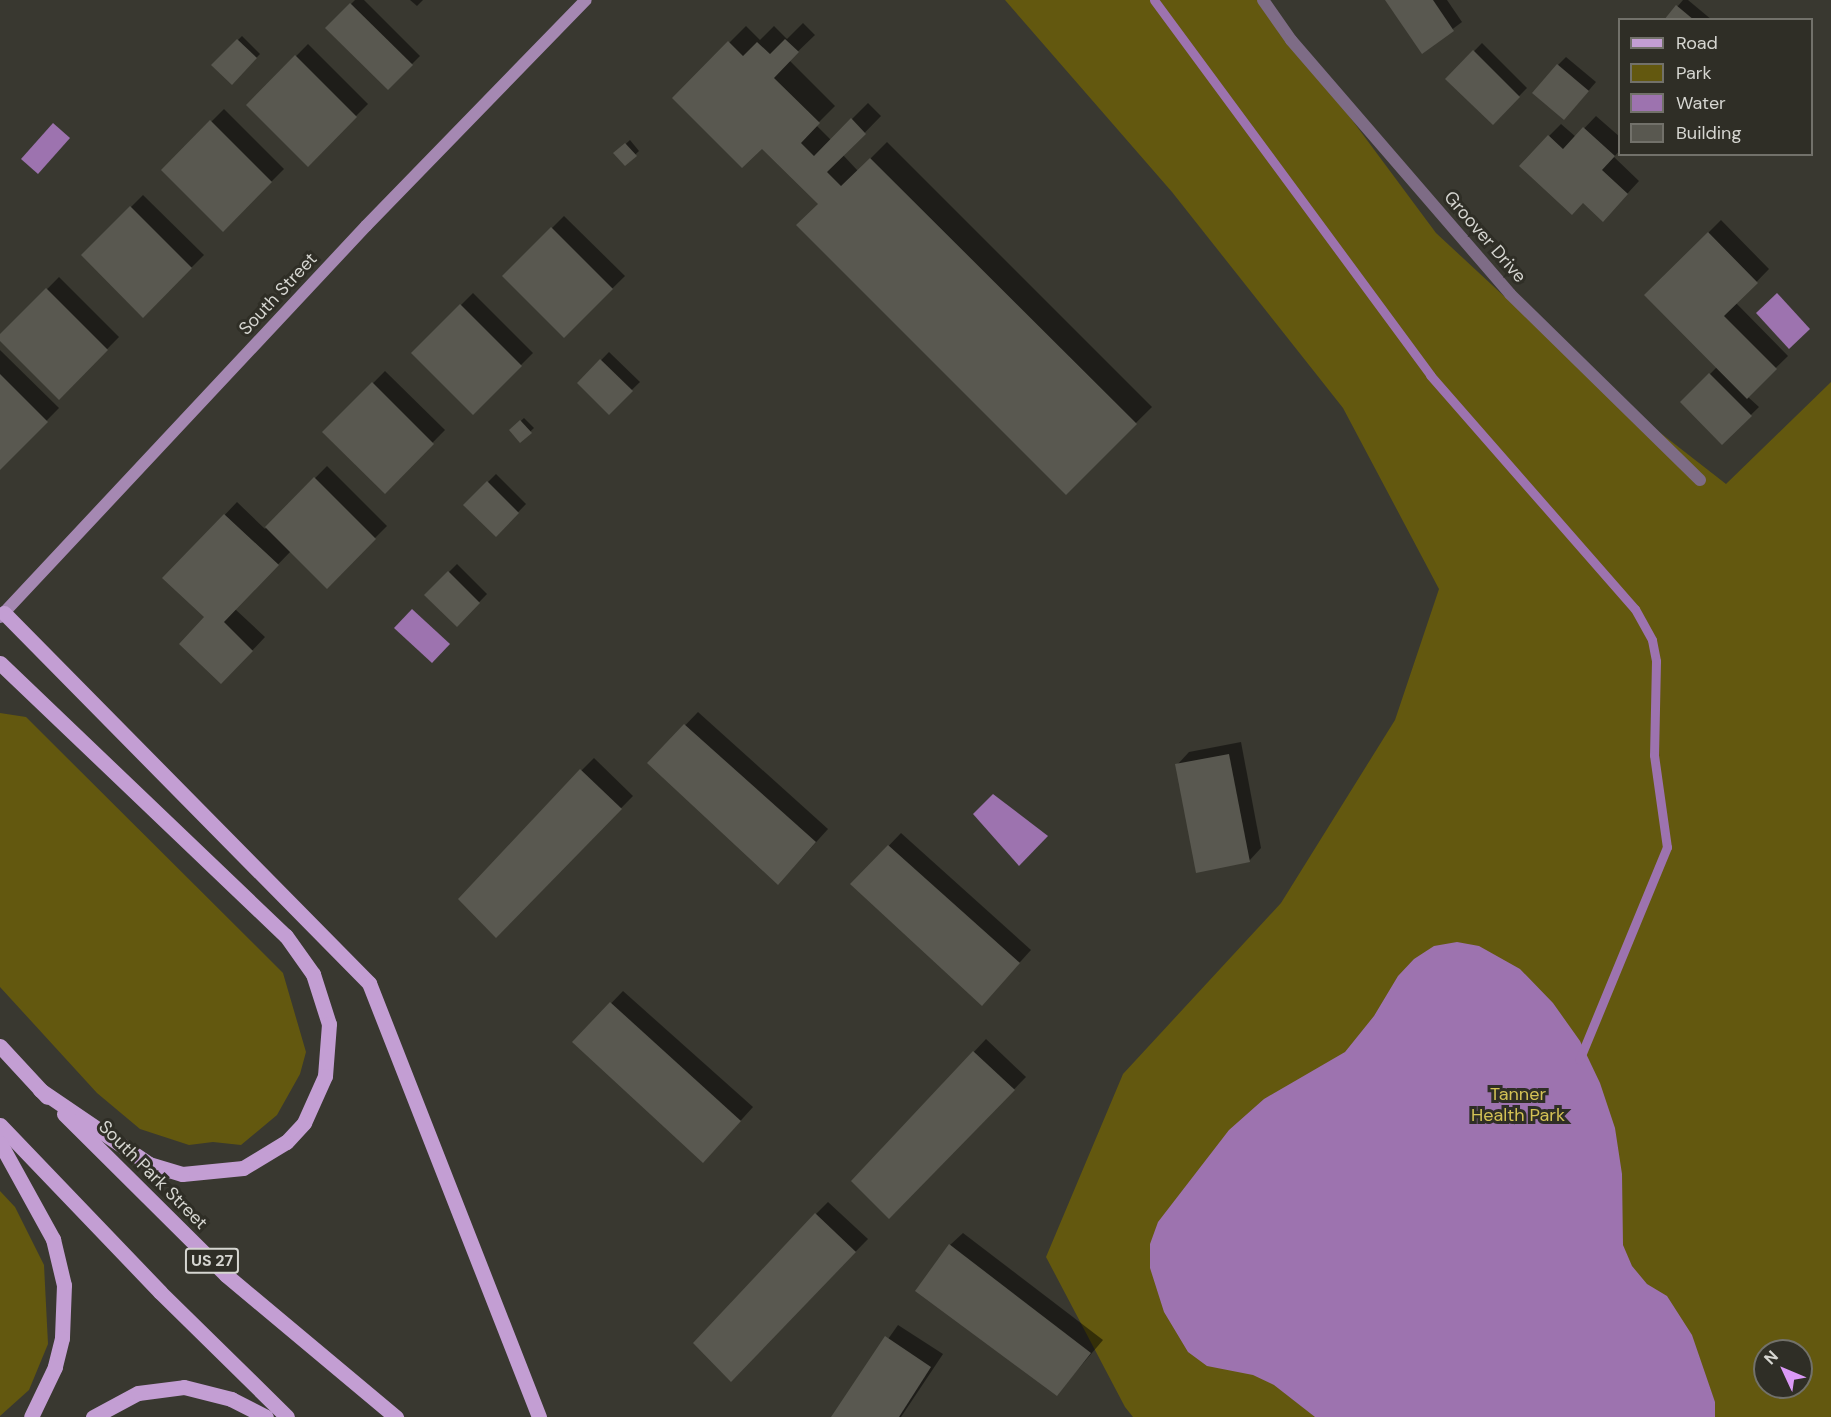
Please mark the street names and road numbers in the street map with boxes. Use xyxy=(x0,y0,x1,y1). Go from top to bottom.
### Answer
street label: Groover Drive xyxy=(1439,187,1531,287)
street label: South Street xyxy=(234,248,322,340)
street label: South Park Street xyxy=(94,1116,212,1234)
road number: US 27 xyxy=(184,1248,240,1274)

